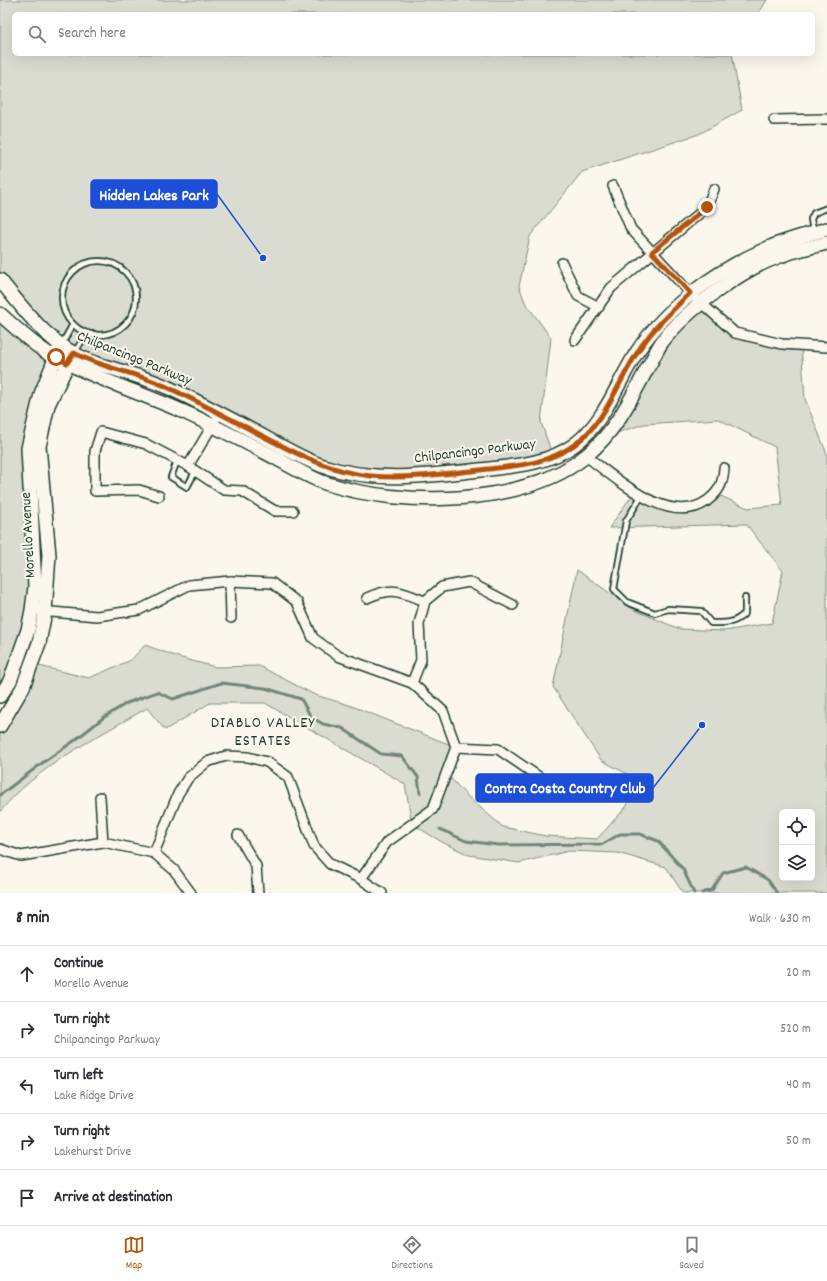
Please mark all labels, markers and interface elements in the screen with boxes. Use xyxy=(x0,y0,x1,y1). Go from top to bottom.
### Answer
search box xyxy=(12,12,815,56)
icon: search xyxy=(26,23,48,45)
text: Search here xyxy=(58,23,126,45)
callout: Hidden Lakes Park xyxy=(91,180,217,208)
text: Hidden Lakes Park xyxy=(99,185,209,208)
route end xyxy=(698,198,716,216)
street label: Chilpancingo Parkway xyxy=(73,326,196,392)
route start xyxy=(47,348,65,366)
street label: Chilpancingo Parkway xyxy=(413,434,538,470)
street label: Morello Avenue xyxy=(16,491,42,578)
district label: DIABLO VALLEY ESTATES xyxy=(211,712,315,753)
callout: Contra Costa Country Club xyxy=(476,774,653,802)
text: Contra Costa Country Club xyxy=(484,778,646,801)
map controls xyxy=(779,809,815,881)
button: locate xyxy=(779,809,815,845)
button: layers xyxy=(779,845,815,881)
text: 8 min xyxy=(16,907,49,931)
text: Walk · 630 m xyxy=(749,910,811,929)
text: Continue xyxy=(54,953,103,975)
icon: ahead xyxy=(16,963,38,985)
text: 20 m xyxy=(786,964,811,983)
text: Morello Avenue xyxy=(54,975,128,994)
text: Turn right xyxy=(54,1009,110,1031)
icon: right xyxy=(16,1019,38,1041)
text: 520 m xyxy=(780,1020,811,1039)
text: Chilpancingo Parkway xyxy=(54,1031,160,1050)
text: Turn left xyxy=(54,1065,103,1087)
icon: left xyxy=(16,1075,38,1097)
text: 40 m xyxy=(787,1076,811,1095)
text: Lake Ridge Drive xyxy=(54,1087,134,1106)
text: Turn right xyxy=(54,1121,110,1143)
icon: right xyxy=(16,1131,38,1153)
text: 50 m xyxy=(786,1132,811,1151)
text: Lakehurst Drive xyxy=(54,1143,131,1162)
icon: arrive xyxy=(16,1187,38,1209)
text: Arrive at destination xyxy=(54,1187,172,1209)
tab: Map xyxy=(123,1234,145,1274)
tab: Directions xyxy=(391,1234,433,1274)
tab: Saved xyxy=(679,1234,704,1274)

